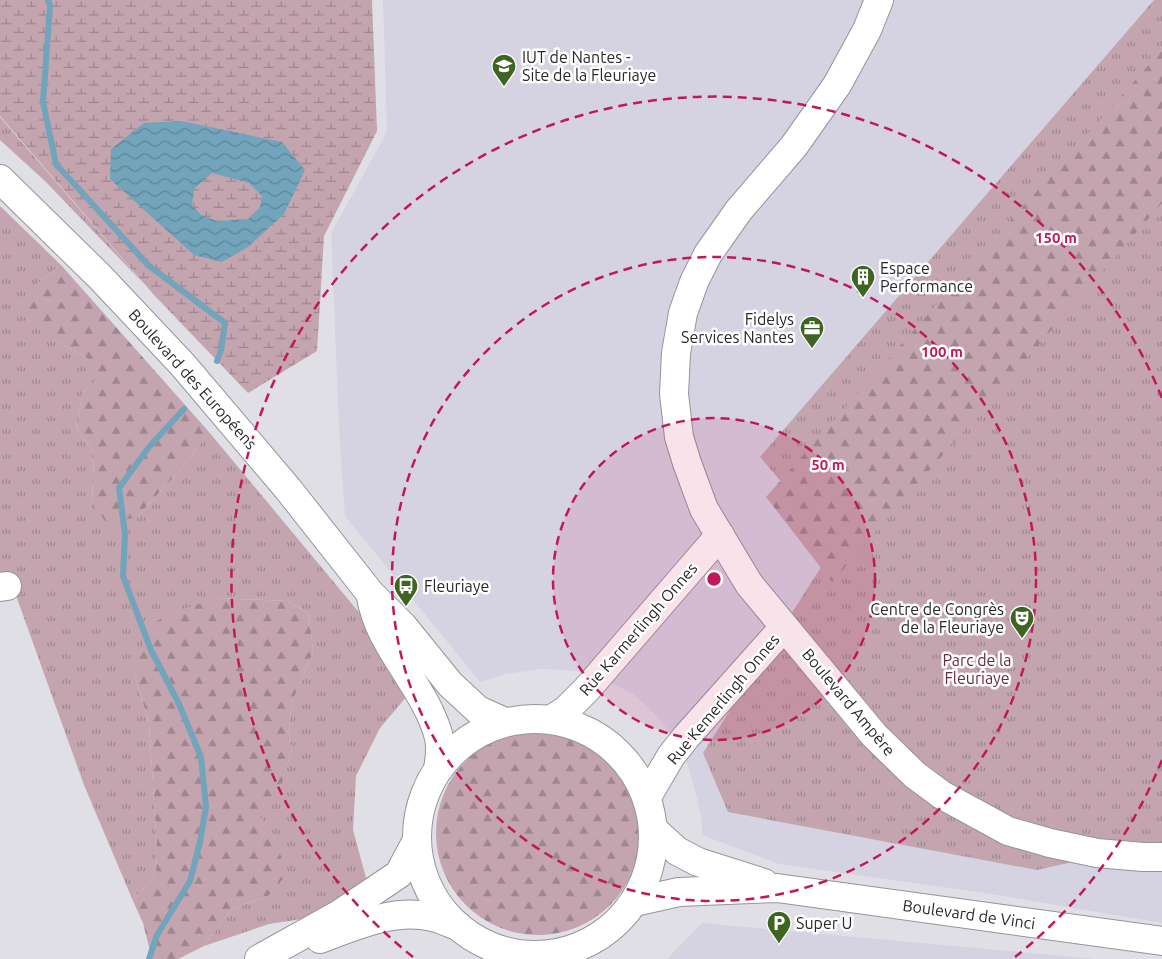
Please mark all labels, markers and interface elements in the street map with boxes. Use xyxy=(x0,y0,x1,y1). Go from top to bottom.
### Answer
place label: IUT de Nantes - Site de la Fleuriaye xyxy=(522,48,656,84)
school or university icon: IUT de Nantes - Site de la Fleuriaye xyxy=(491,53,517,87)
text: 150 m xyxy=(1035,229,1077,246)
place label: Espace Performance xyxy=(880,259,973,295)
building icon: Espace Performance xyxy=(850,264,876,298)
street label: Boulevard des Européens xyxy=(125,305,261,453)
place label: Fidelys Services Nantes xyxy=(681,310,794,346)
office icon: Fidelys Services Nantes xyxy=(799,315,825,349)
text: 100 m xyxy=(921,343,963,360)
text: 50 m xyxy=(811,456,845,473)
street label: Rue Karmerlingh Onnes xyxy=(575,559,701,699)
centre of rings xyxy=(705,570,723,588)
bus stop icon: Fleuriaye xyxy=(393,573,419,607)
place label: Fleuriaye xyxy=(424,577,489,595)
place label: Centre de Congrès de la Fleuriaye xyxy=(870,600,1004,636)
theatre icon: Centre de Congrès de la Fleuriaye xyxy=(1009,605,1035,639)
street label: Rue Kemerlingh Onnes xyxy=(663,630,783,768)
street label: Boulevard Ampère xyxy=(799,645,899,759)
park label: Parc de la Fleuriaye xyxy=(942,651,1012,687)
street label: Boulevard de Vinci xyxy=(902,896,1036,932)
parking icon: Super U xyxy=(766,910,792,944)
place label: Super U xyxy=(796,914,852,932)

